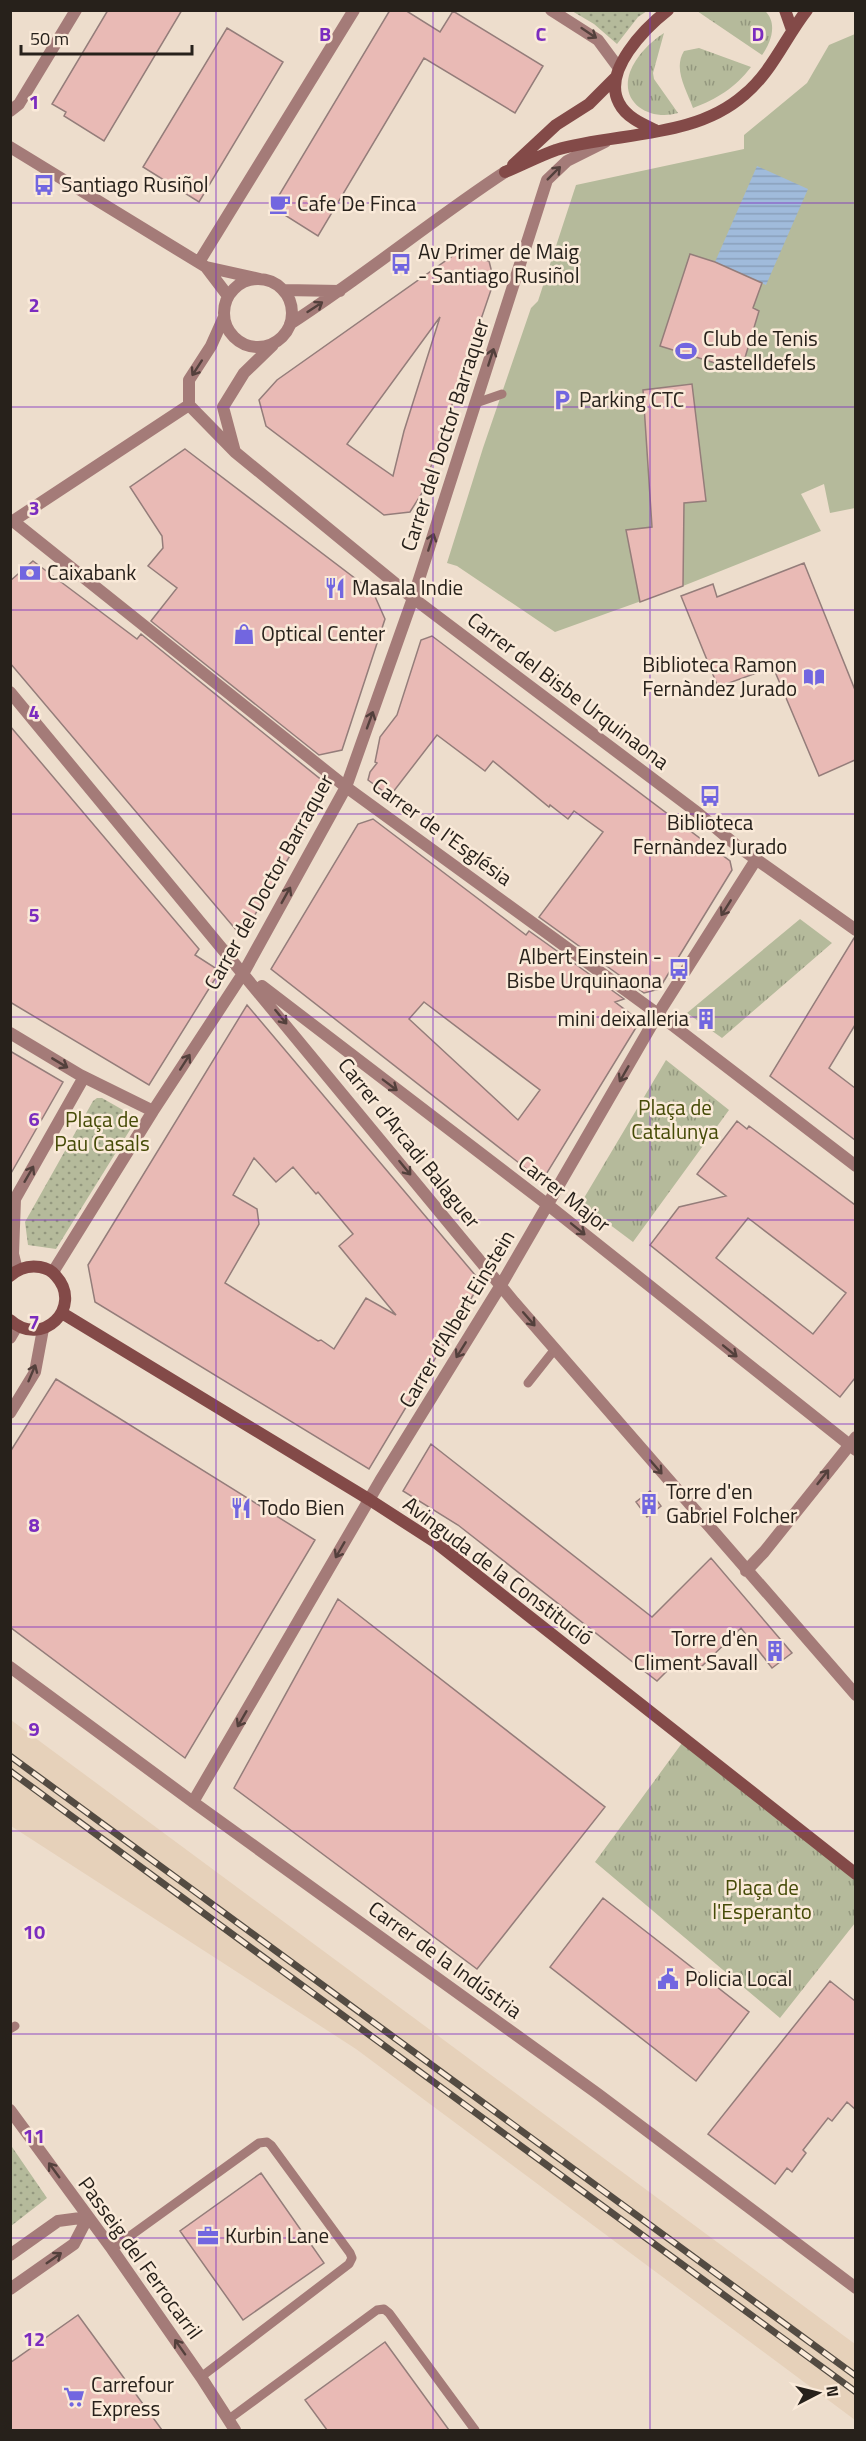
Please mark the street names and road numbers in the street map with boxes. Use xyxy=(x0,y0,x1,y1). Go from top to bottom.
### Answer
street label: Carrer del Doctor Barraquer xyxy=(391,314,497,555)
street label: Carrer del Bisbe Urquinaona xyxy=(461,604,677,777)
street label: Carrer del Doctor Barraquer xyxy=(195,768,341,995)
street label: Carrer de l'Església xyxy=(366,769,520,893)
street label: Carrer d'Arcadi Balaguer xyxy=(331,1050,489,1235)
street label: Carrer Major xyxy=(511,1147,618,1240)
street label: Carrer d'Albert Einstein xyxy=(390,1223,522,1414)
street label: Avinguda de la Constitució xyxy=(397,1488,601,1653)
street label: Carrer de la Indústria xyxy=(362,1892,530,2026)
street label: Passeig del Ferrocarril xyxy=(71,2169,211,2346)

